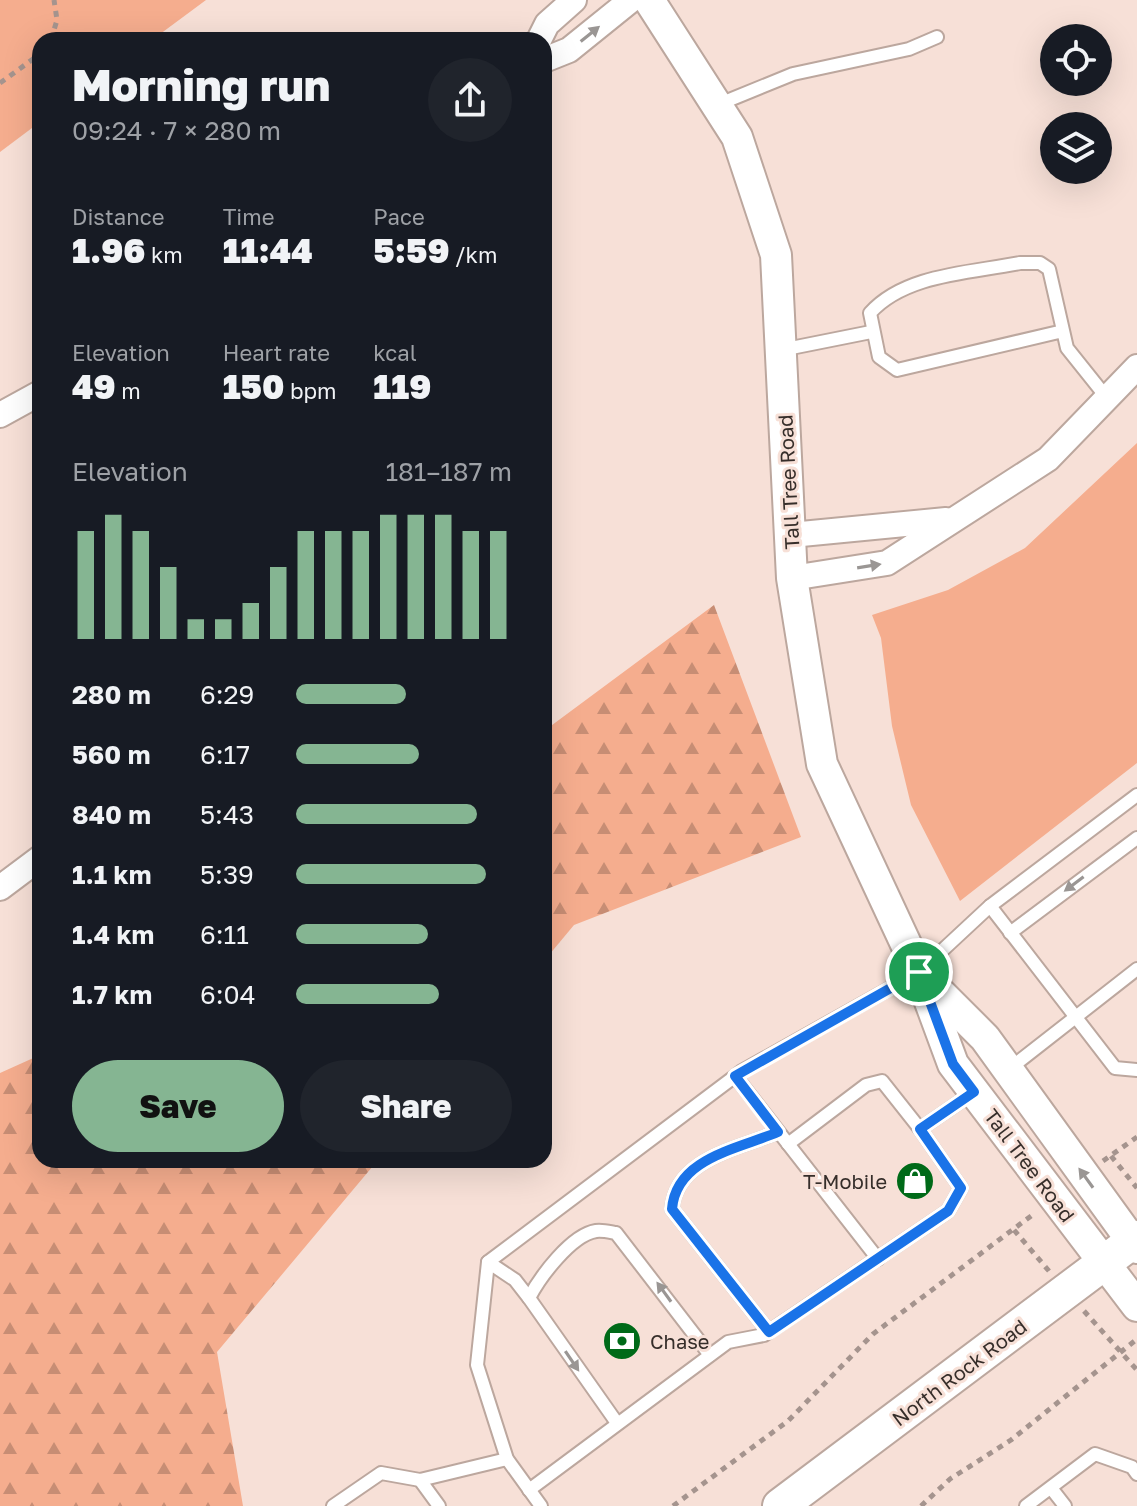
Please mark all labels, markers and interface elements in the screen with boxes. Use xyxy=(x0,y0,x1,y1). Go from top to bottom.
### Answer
map controls xyxy=(1040,24,1112,184)
button: locate xyxy=(1040,24,1112,96)
one-way arrow xyxy=(579,25,600,42)
text: Morning run xyxy=(72,58,330,111)
button: share xyxy=(428,58,512,142)
button: layers xyxy=(1040,112,1112,184)
text: 09:24 · 7 × 280 m xyxy=(72,115,281,146)
text: Distance xyxy=(72,203,164,230)
text: Time xyxy=(223,203,274,230)
text: Pace xyxy=(373,203,425,230)
text: 1.96 xyxy=(72,230,145,270)
text: 11:44 xyxy=(223,230,313,270)
text: 5:59 xyxy=(373,230,450,270)
text: km xyxy=(145,241,183,268)
text: /km xyxy=(450,241,497,268)
text: Elevation xyxy=(72,339,170,366)
text: Heart rate xyxy=(223,339,330,366)
text: kcal xyxy=(373,339,417,366)
text: 49 xyxy=(72,366,116,406)
text: 150 xyxy=(223,366,284,406)
text: 119 xyxy=(373,366,431,406)
text: m xyxy=(116,377,141,404)
text: bpm xyxy=(284,377,337,404)
street label: Tall Tree Road xyxy=(772,414,804,550)
text: Elevation xyxy=(72,456,188,487)
text: 181–187 m xyxy=(385,456,512,487)
one-way arrow xyxy=(857,559,882,572)
text: 280 m xyxy=(72,679,151,710)
text: 6:29 xyxy=(200,679,254,710)
text: 560 m xyxy=(72,739,151,770)
text: 6:17 xyxy=(200,739,250,770)
text: 840 m xyxy=(72,799,151,830)
text: 5:43 xyxy=(200,799,254,830)
text: 1.1 km xyxy=(72,859,151,890)
text: 5:39 xyxy=(200,859,254,890)
one-way arrow xyxy=(1064,876,1085,892)
text: 1.4 km xyxy=(72,919,154,950)
text: 6:11 xyxy=(200,919,249,950)
pin xyxy=(885,938,953,1006)
icon: arrive xyxy=(897,950,941,994)
text: 1.7 km xyxy=(72,979,152,1010)
text: 6:04 xyxy=(200,979,256,1010)
button: Save xyxy=(72,1060,284,1152)
button: Share xyxy=(300,1060,512,1152)
street label: Tall Tree Road xyxy=(980,1104,1080,1226)
shop icon: T-Mobile xyxy=(894,1160,936,1202)
one-way arrow xyxy=(1079,1168,1095,1189)
place label: T-Mobile xyxy=(803,1169,887,1193)
one-way arrow xyxy=(657,1282,673,1302)
street label: North Rock Road xyxy=(887,1314,1031,1430)
bank icon: Chase xyxy=(601,1320,643,1362)
place label: Chase xyxy=(650,1329,709,1353)
one-way arrow xyxy=(564,1351,579,1372)

